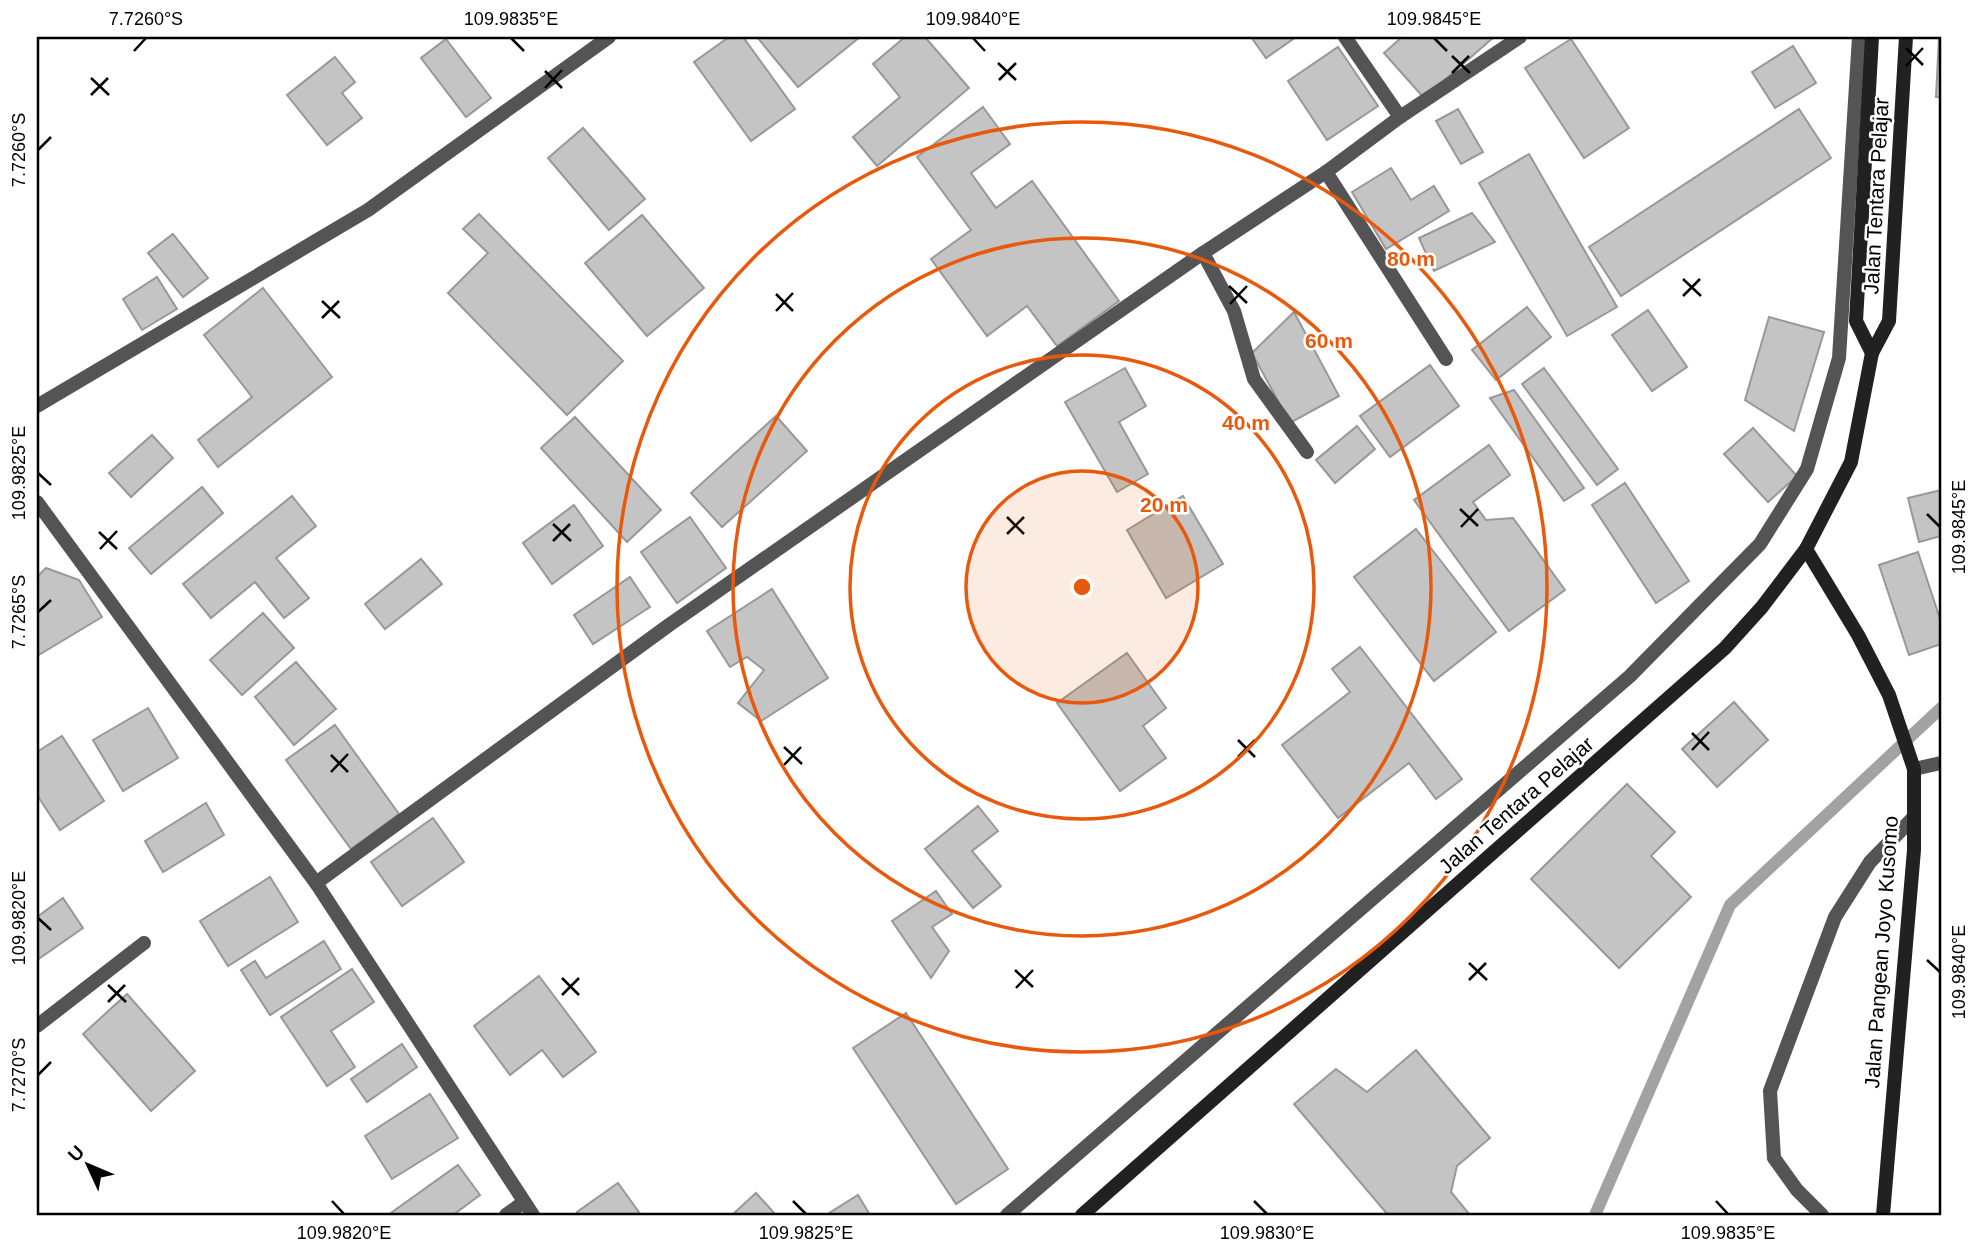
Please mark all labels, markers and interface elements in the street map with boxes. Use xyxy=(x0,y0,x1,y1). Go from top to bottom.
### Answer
text: 7.7260°S xyxy=(109,9,183,29)
text: 109.9835°E xyxy=(464,9,558,29)
text: 109.9840°E xyxy=(926,9,1020,29)
text: 109.9845°E xyxy=(1387,9,1481,29)
street label: Jalan Tentara Pelajar xyxy=(1859,97,1893,295)
text: 7.7260°S xyxy=(9,113,29,187)
text: 80 m xyxy=(1387,247,1435,270)
text: 60 m xyxy=(1305,329,1353,352)
text: 40 m xyxy=(1222,411,1270,434)
text: 109.9825°E xyxy=(9,426,29,520)
text: 109.9845°E xyxy=(1949,480,1969,574)
text: 20 m xyxy=(1140,493,1188,516)
text: 7.7265°S xyxy=(9,575,29,649)
centre of rings xyxy=(1070,575,1094,599)
street label: Jalan Tentara Pelajar xyxy=(1434,732,1598,878)
street label: Jalan Pangean Joyo Kusomo xyxy=(1860,815,1902,1089)
text: 109.9820°E xyxy=(9,871,29,965)
text: 109.9840°E xyxy=(1949,925,1969,1019)
text: 7.7270°S xyxy=(9,1038,29,1112)
north arrow xyxy=(52,1130,122,1200)
text: U xyxy=(64,1141,88,1166)
text: 109.9820°E xyxy=(297,1223,391,1243)
text: 109.9825°E xyxy=(759,1223,853,1243)
text: 109.9830°E xyxy=(1220,1223,1314,1243)
text: 109.9835°E xyxy=(1681,1223,1775,1243)

